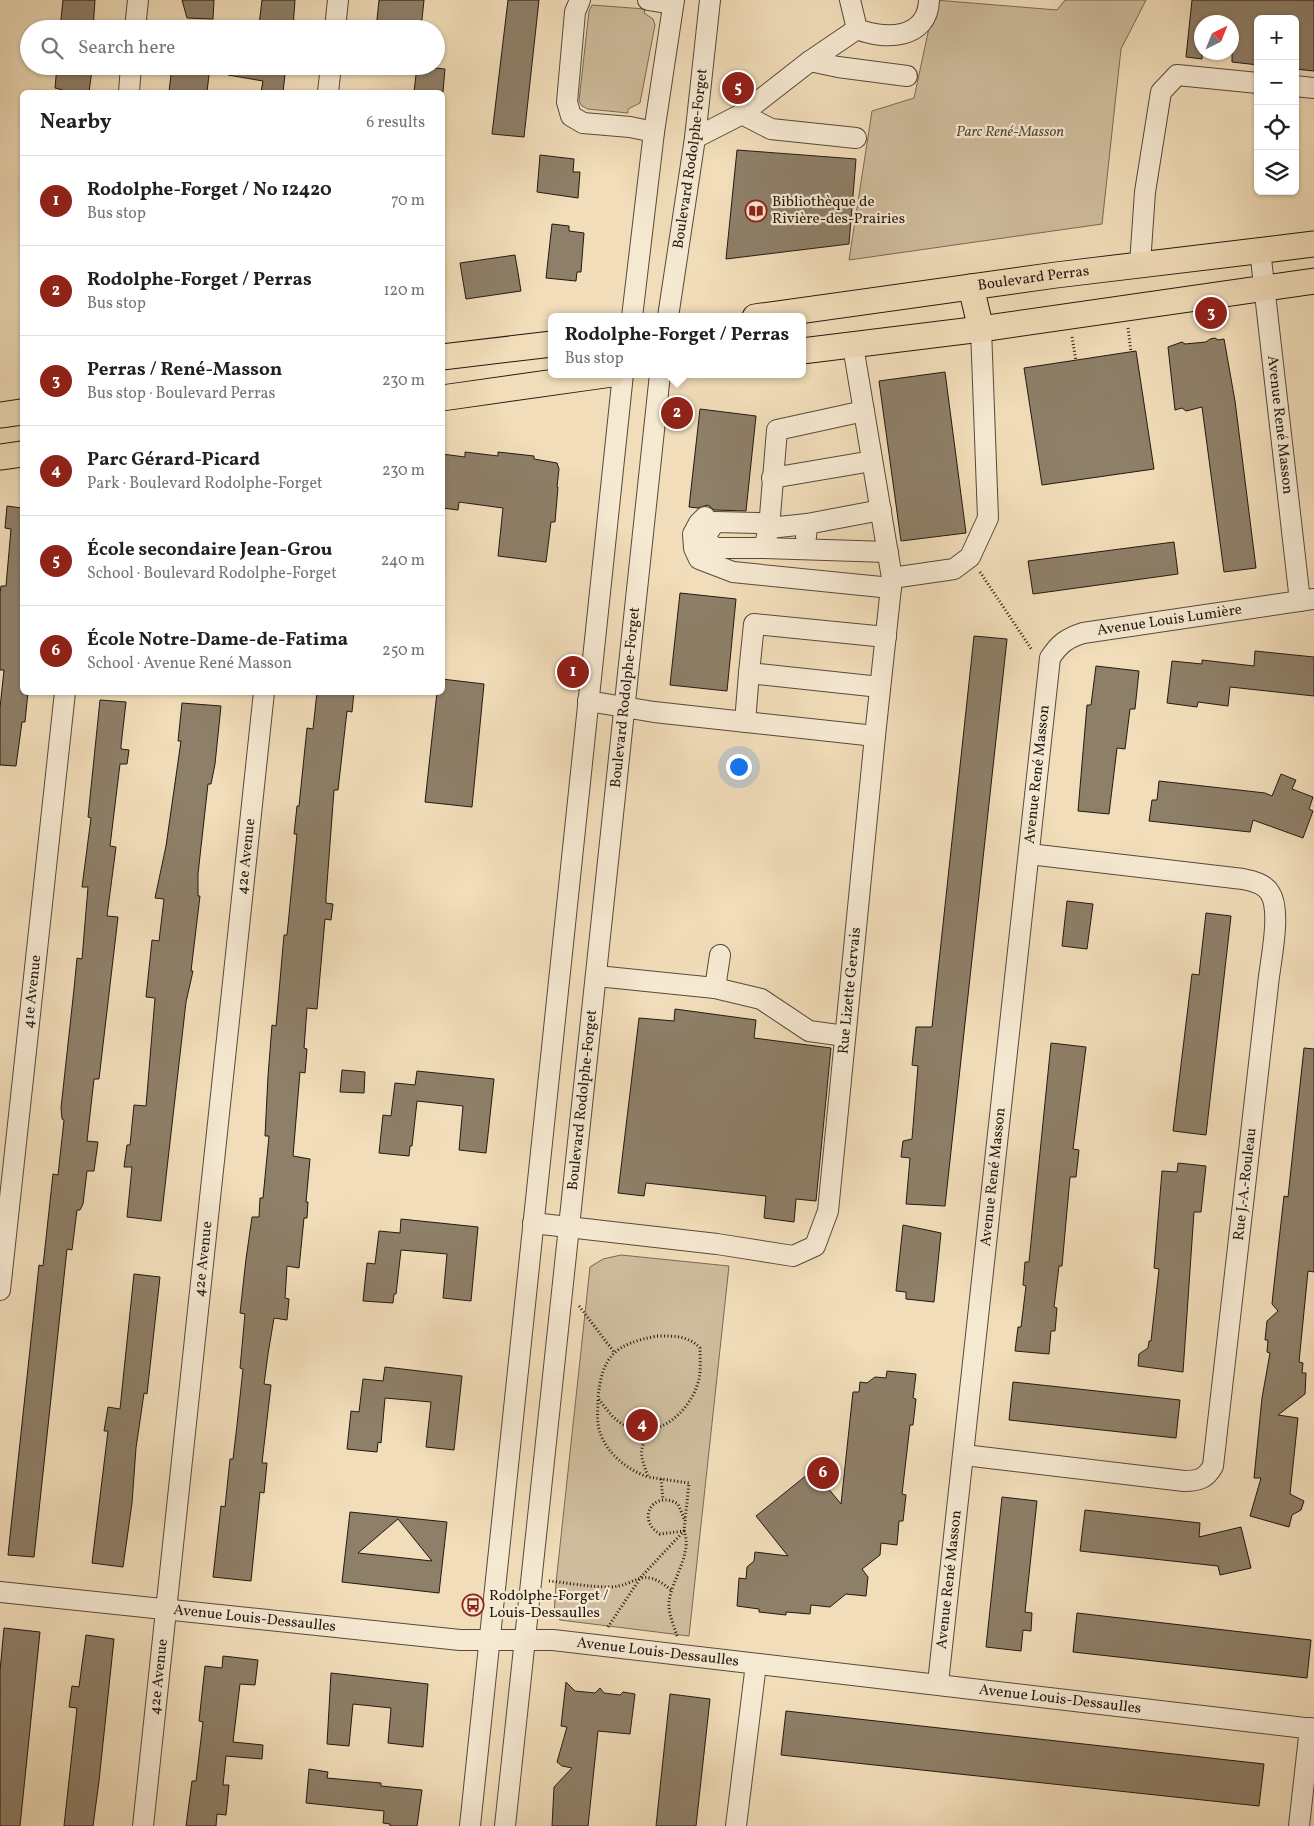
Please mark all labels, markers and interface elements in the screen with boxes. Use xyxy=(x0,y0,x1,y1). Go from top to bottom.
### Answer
north arrow xyxy=(1194,15,1239,60)
map controls xyxy=(1254,15,1299,195)
button: + xyxy=(1254,15,1299,60)
search box xyxy=(20,20,445,75)
icon: search xyxy=(38,34,66,62)
text: Search here xyxy=(78,35,175,61)
button: − xyxy=(1254,60,1299,105)
street label: Boulevard Rodolphe-Forget xyxy=(668,67,713,250)
pin: 5 xyxy=(722,69,754,107)
button: locate xyxy=(1254,105,1299,150)
text: Nearby xyxy=(40,108,111,137)
text: 6 results xyxy=(366,112,425,134)
park label: Parc René-Masson xyxy=(956,122,1064,143)
button: layers xyxy=(1254,150,1299,195)
text: Rodolphe-Forget / No 12420 xyxy=(87,177,332,203)
text: 1 xyxy=(53,190,59,212)
text: 70 m xyxy=(391,190,425,212)
place label: Bibliothèque de Rivière-des-Prairies xyxy=(772,192,905,230)
library icon: Bibliothèque de Rivière-des-Prairies xyxy=(744,199,768,223)
text: Bus stop xyxy=(87,203,146,225)
street label: Boulevard Perras xyxy=(976,261,1090,296)
text: Rodolphe-Forget / Perras xyxy=(87,267,312,293)
text: 2 xyxy=(52,280,60,302)
text: 120 m xyxy=(383,280,425,302)
text: Bus stop xyxy=(87,293,146,315)
pin: 3 xyxy=(1195,294,1227,332)
popup xyxy=(548,313,806,378)
text: Rodolphe-Forget / Perras xyxy=(565,322,789,348)
text: Bus stop xyxy=(565,348,624,370)
street label: Avenue René Masson xyxy=(1262,354,1298,495)
text: Perras / René-Masson xyxy=(87,357,282,383)
text: 3 xyxy=(52,370,60,392)
text: 230 m xyxy=(382,370,425,392)
text: Bus stop · Boulevard Perras xyxy=(87,383,275,405)
pin: 2 xyxy=(661,394,693,432)
text: Parc Gérard-Picard xyxy=(87,447,260,473)
text: 4 xyxy=(51,460,61,482)
text: 230 m xyxy=(382,460,425,482)
text: Park · Boulevard Rodolphe-Forget xyxy=(87,473,323,495)
text: École secondaire Jean-Grou xyxy=(87,537,332,563)
text: 5 xyxy=(52,550,60,572)
text: 240 m xyxy=(381,550,425,572)
text: School · Boulevard Rodolphe-Forget xyxy=(87,563,337,585)
street label: Avenue Louis Lumière xyxy=(1096,599,1243,641)
street label: Boulevard Rodolphe-Forget xyxy=(605,606,646,789)
text: École Notre-Dame-de-Fatima xyxy=(87,627,348,653)
text: 6 xyxy=(52,640,60,662)
text: 250 m xyxy=(382,640,425,662)
text: School · Avenue René Masson xyxy=(87,653,292,675)
pin: 1 xyxy=(557,653,589,691)
street label: Avenue René Masson xyxy=(1019,704,1055,845)
your location xyxy=(726,754,752,780)
street label: 42e Avenue xyxy=(232,817,261,896)
street label: Rue Lizette Gervais xyxy=(833,926,867,1055)
street label: 41e Avenue xyxy=(18,954,47,1030)
street label: Boulevard Rodolphe-Forget xyxy=(562,1009,603,1192)
street label: Avenue René Masson xyxy=(975,1106,1011,1248)
street label: Rue J.-A.-Rouleau xyxy=(1228,1127,1262,1242)
street label: 42e Avenue xyxy=(189,1220,218,1298)
pin: 4 xyxy=(626,1406,658,1444)
pin: 6 xyxy=(807,1454,839,1492)
street label: Avenue René Masson xyxy=(931,1509,967,1650)
place label: Rodolphe-Forget / Louis-Dessaulles xyxy=(489,1586,609,1624)
bus stop icon: Rodolphe-Forget / Louis-Dessaulles xyxy=(461,1593,485,1617)
street label: Avenue Louis-Dessaulles xyxy=(172,1600,337,1637)
street label: Avenue Louis-Dessaulles xyxy=(576,1632,740,1672)
street label: 42e Avenue xyxy=(144,1638,173,1716)
street label: Avenue Louis-Dessaulles xyxy=(978,1679,1142,1719)

